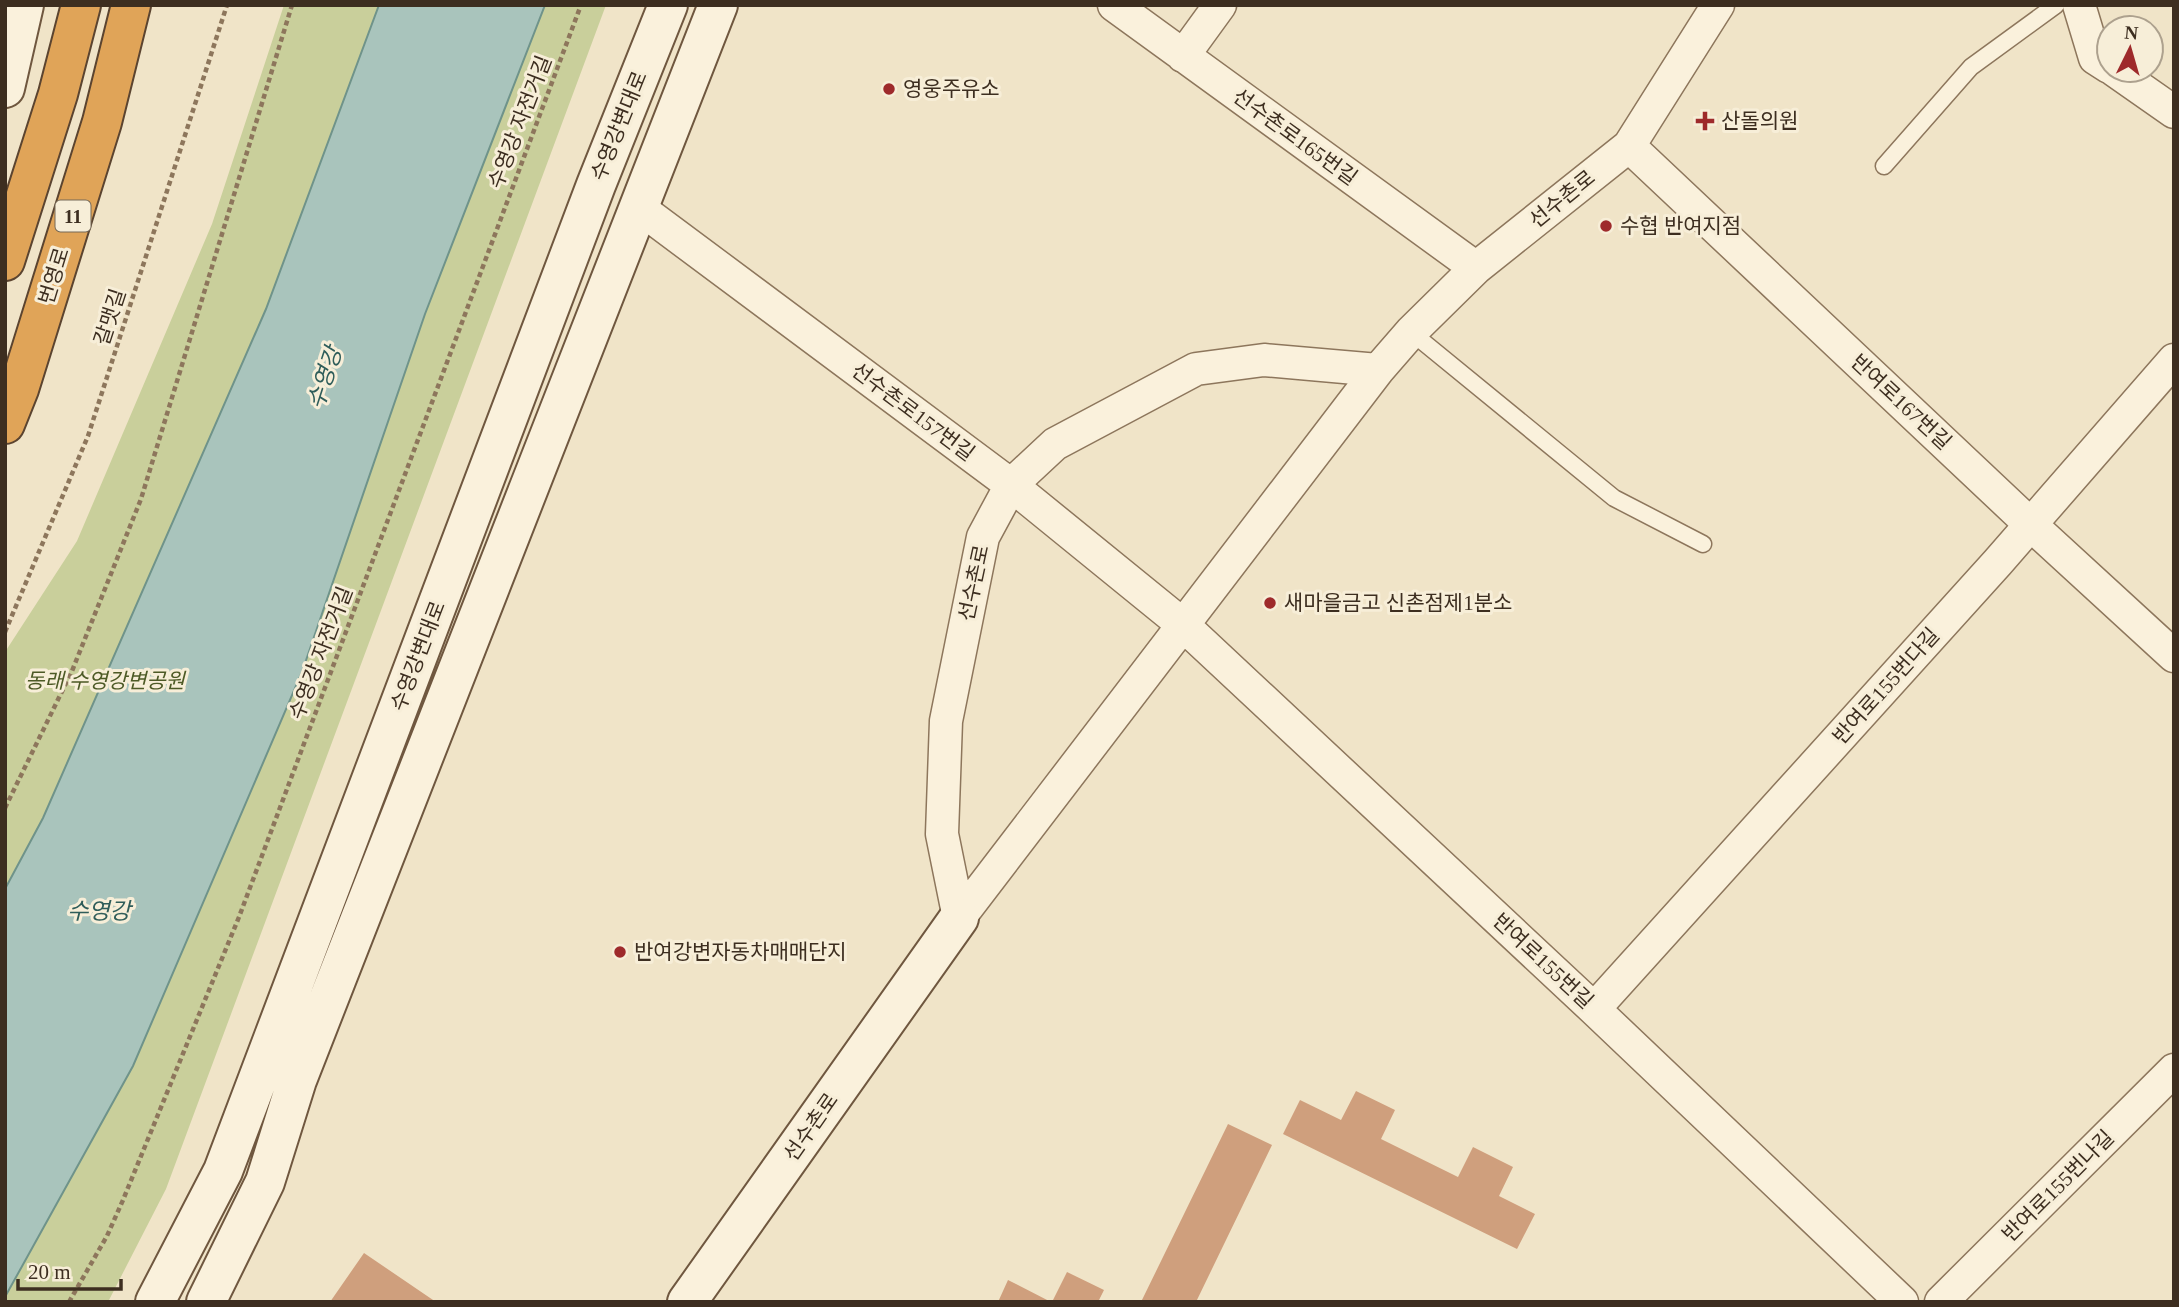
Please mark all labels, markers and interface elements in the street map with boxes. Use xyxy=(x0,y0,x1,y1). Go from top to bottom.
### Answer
north arrow xyxy=(2095,14,2165,84)
text: N xyxy=(2124,22,2139,44)
street label: 수영강 자전거길 xyxy=(484,52,556,192)
street label: 수영강변대로 xyxy=(586,68,652,184)
place label: 영웅주유소 xyxy=(903,77,1000,101)
marker: 영웅주유소 xyxy=(881,81,897,97)
street label: 선수촌로165번길 xyxy=(1228,84,1362,190)
place label: 산돌의원 xyxy=(1721,109,1798,133)
marker: 산돌의원 xyxy=(1695,111,1715,131)
street label: 선수촌로 xyxy=(1524,165,1600,233)
road number: 11 xyxy=(56,200,90,232)
place label: 수협 반여지점 xyxy=(1620,214,1741,238)
marker: 수협 반여지점 xyxy=(1598,218,1614,234)
street label: 번영로 xyxy=(34,245,74,307)
street label: 갈맷길 xyxy=(90,286,130,348)
water label: 수영강 xyxy=(303,341,348,412)
street label: 반여로167번길 xyxy=(1846,350,1956,454)
street label: 선수촌로157번길 xyxy=(847,358,979,466)
street label: 선수촌로 xyxy=(954,543,994,623)
street label: 수영강 자전거길 xyxy=(285,583,357,723)
place label: 새마을금고 신촌점제1분소 xyxy=(1284,591,1512,615)
marker: 새마을금고 신촌점제1분소 xyxy=(1262,595,1278,611)
street label: 수영강변대로 xyxy=(386,598,450,714)
street label: 반여로155번다길 xyxy=(1828,623,1944,749)
park label: 동래 수영강변공원 xyxy=(25,669,187,693)
water label: 수영강 xyxy=(67,899,134,924)
street label: 반여로155번길 xyxy=(1488,909,1598,1013)
place label: 반여강변자동차매매단지 xyxy=(634,940,847,964)
marker: 반여강변자동차매매단지 xyxy=(612,944,628,960)
street label: 선수촌로 xyxy=(779,1088,843,1166)
street label: 반여로155번나길 xyxy=(1997,1125,2119,1247)
scale bar xyxy=(18,1248,121,1292)
text: 20 m xyxy=(28,1260,71,1284)

